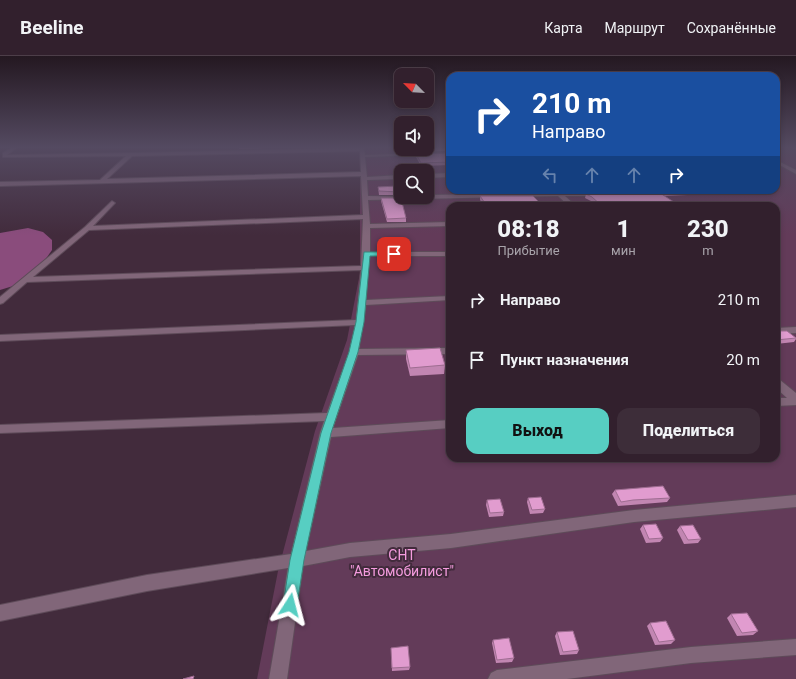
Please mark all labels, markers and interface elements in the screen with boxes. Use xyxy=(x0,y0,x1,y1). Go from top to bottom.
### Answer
text: Beeline xyxy=(20,16,84,39)
text: Карта xyxy=(544,20,583,36)
text: Маршрут xyxy=(605,20,665,36)
text: Сохранённые xyxy=(687,20,776,36)
north arrow xyxy=(394,68,434,108)
map controls xyxy=(394,68,434,204)
text: 210 m xyxy=(532,87,611,120)
icon: right xyxy=(466,88,518,140)
button: sound xyxy=(394,116,434,156)
text: Направо xyxy=(532,121,605,142)
button: search xyxy=(394,164,434,204)
icon: left xyxy=(539,164,561,186)
icon: ahead xyxy=(581,164,603,186)
icon: ahead xyxy=(623,164,645,186)
icon: right xyxy=(665,164,687,186)
text: 08:18 xyxy=(497,215,560,243)
text: 1 xyxy=(616,215,630,243)
text: 230 xyxy=(687,215,729,243)
pin xyxy=(377,237,411,271)
icon: arrive xyxy=(383,243,405,265)
text: Прибытие xyxy=(498,243,560,258)
text: мин xyxy=(611,243,636,258)
text: m xyxy=(702,243,714,258)
icon: right xyxy=(466,289,488,311)
text: Направо xyxy=(500,291,561,309)
text: 210 m xyxy=(718,291,760,309)
icon: arrive xyxy=(466,349,488,371)
text: Пункт назначения xyxy=(500,351,629,369)
text: 20 m xyxy=(726,351,760,369)
button: Выход xyxy=(466,408,609,454)
button: Поделиться xyxy=(617,408,760,454)
park label: СНТ "Автомобилист" xyxy=(350,547,454,579)
position arrow xyxy=(269,584,311,626)

